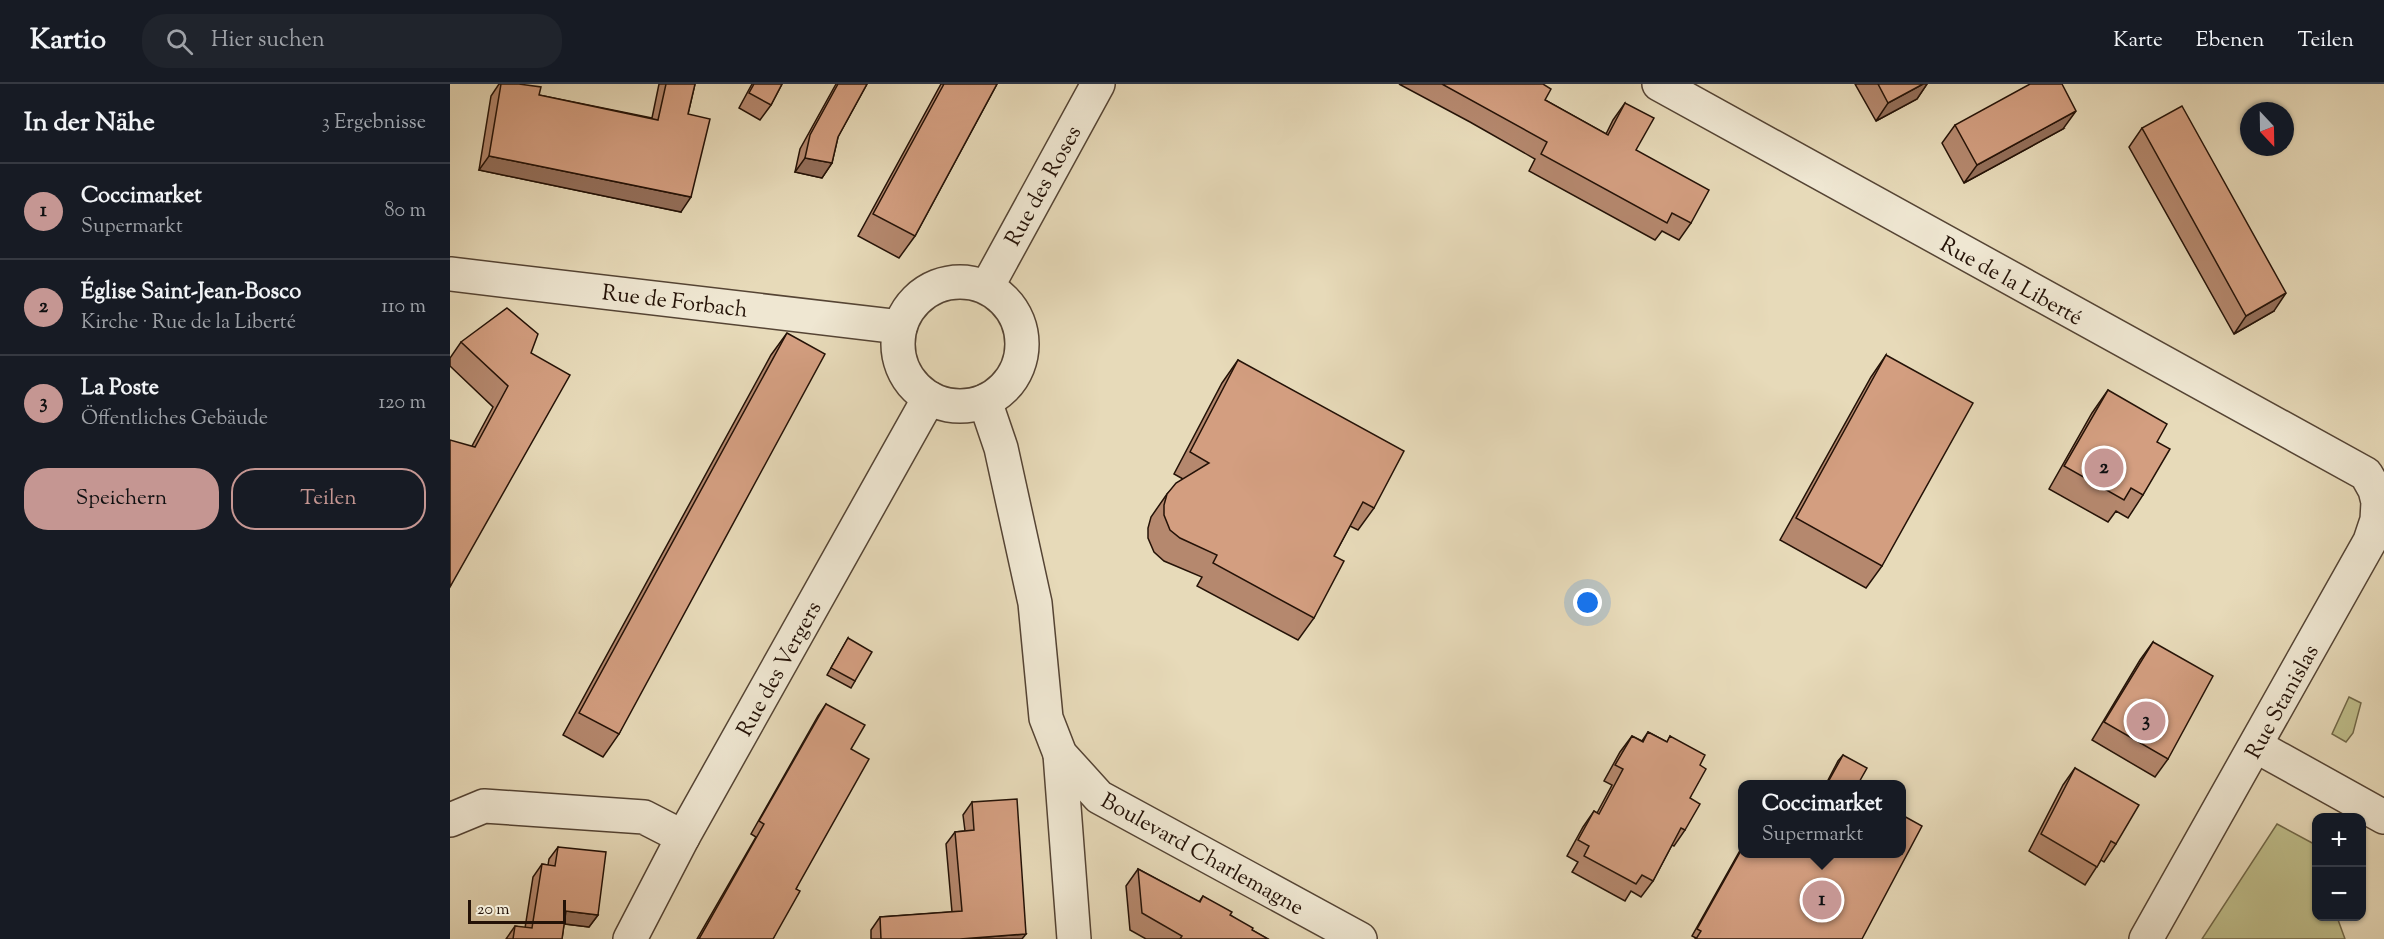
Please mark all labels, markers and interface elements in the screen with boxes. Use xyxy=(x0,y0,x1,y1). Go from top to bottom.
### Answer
search box xyxy=(142,14,562,68)
text: Kartio xyxy=(30,21,106,61)
icon: search xyxy=(163,25,196,58)
text: Hier suchen xyxy=(211,25,325,57)
text: Karte xyxy=(2113,26,2163,56)
text: Ebenen xyxy=(2196,26,2264,56)
text: Teilen xyxy=(2297,26,2354,56)
north arrow xyxy=(2240,102,2294,156)
text: In der Nähe xyxy=(24,105,155,142)
text: 3 Ergebnisse xyxy=(322,109,426,138)
street label: Rue des Roses xyxy=(998,120,1091,253)
text: Coccimarket xyxy=(81,181,202,213)
text: 1 xyxy=(40,197,47,226)
text: 80 m xyxy=(385,197,426,226)
text: Supermarkt xyxy=(81,213,183,242)
street label: Rue de la Liberté xyxy=(1933,230,2088,335)
text: Église Saint-Jean-Bosco xyxy=(81,277,301,309)
street label: Rue de Forbach xyxy=(600,278,749,328)
text: 2 xyxy=(39,293,48,322)
text: 110 m xyxy=(381,293,426,322)
text: Kirche · Rue de la Liberté xyxy=(81,309,296,338)
text: La Poste xyxy=(81,373,159,405)
text: 3 xyxy=(39,389,48,418)
text: 120 m xyxy=(378,389,426,418)
text: Öffentliches Gebäude xyxy=(81,405,268,434)
pin: 2 xyxy=(2084,446,2124,490)
button: Speichern xyxy=(24,468,219,530)
button: Teilen xyxy=(231,468,426,530)
your location xyxy=(1573,588,1602,617)
street label: Rue des Vergers xyxy=(730,596,831,743)
street label: Rue Stanislas xyxy=(2239,639,2328,765)
pin: 3 xyxy=(2126,698,2166,744)
popup xyxy=(1738,780,1906,858)
street label: Boulevard Charlemagne xyxy=(1094,786,1309,925)
text: Coccimarket xyxy=(1762,789,1882,821)
map controls xyxy=(2312,813,2366,921)
button: + xyxy=(2312,813,2366,867)
text: Supermarkt xyxy=(1762,821,1863,850)
button: − xyxy=(2312,867,2366,921)
pin: 1 xyxy=(1802,878,1842,922)
scale bar xyxy=(468,897,566,924)
text: 20 m xyxy=(477,899,510,922)

